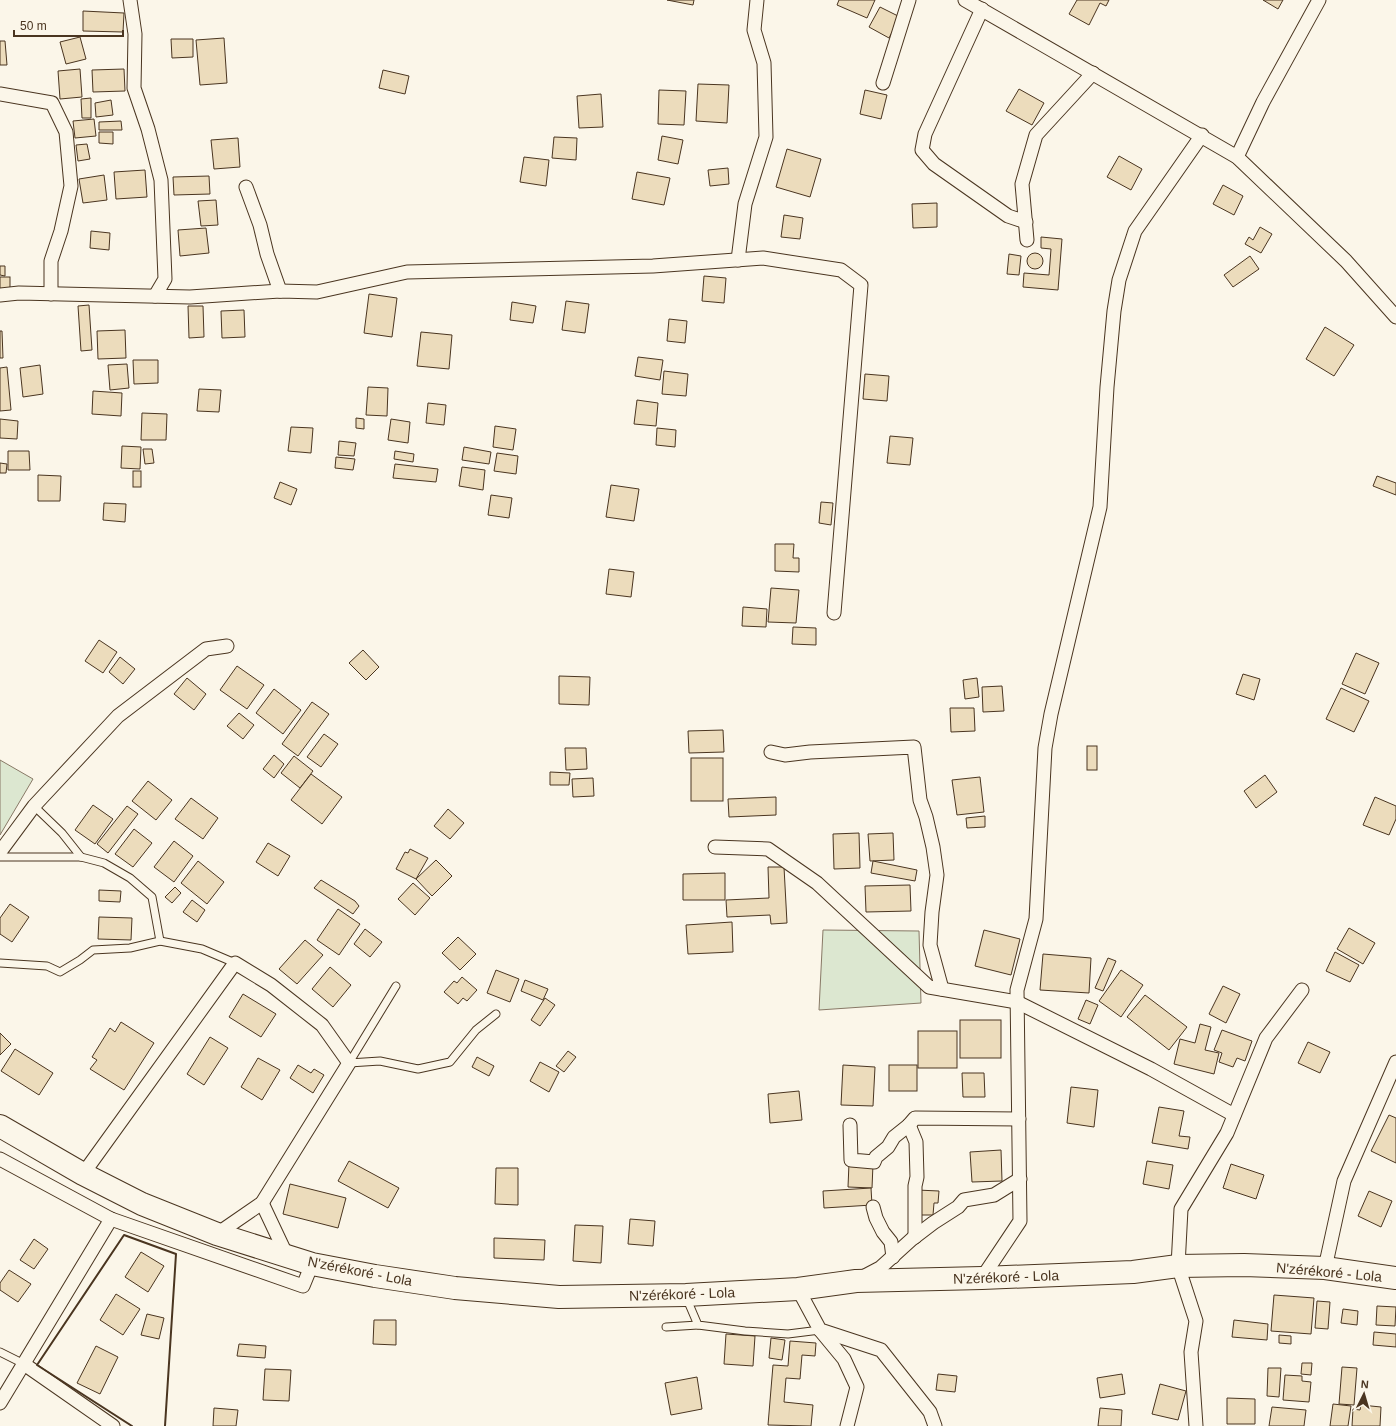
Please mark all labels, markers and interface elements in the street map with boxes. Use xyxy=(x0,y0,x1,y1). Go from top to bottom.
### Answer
scale bar xyxy=(14,12,123,38)
text: 50 m xyxy=(20,19,47,33)
street label: N'zérékoré - Lola xyxy=(306,1253,414,1289)
street label: N'zérékoré - Lola xyxy=(1275,1259,1383,1285)
street label: N'zérékoré - Lola xyxy=(953,1267,1060,1287)
street label: N'zérékoré - Lola xyxy=(629,1284,736,1304)
north arrow xyxy=(1344,1374,1384,1414)
text: N xyxy=(1360,1378,1369,1390)

